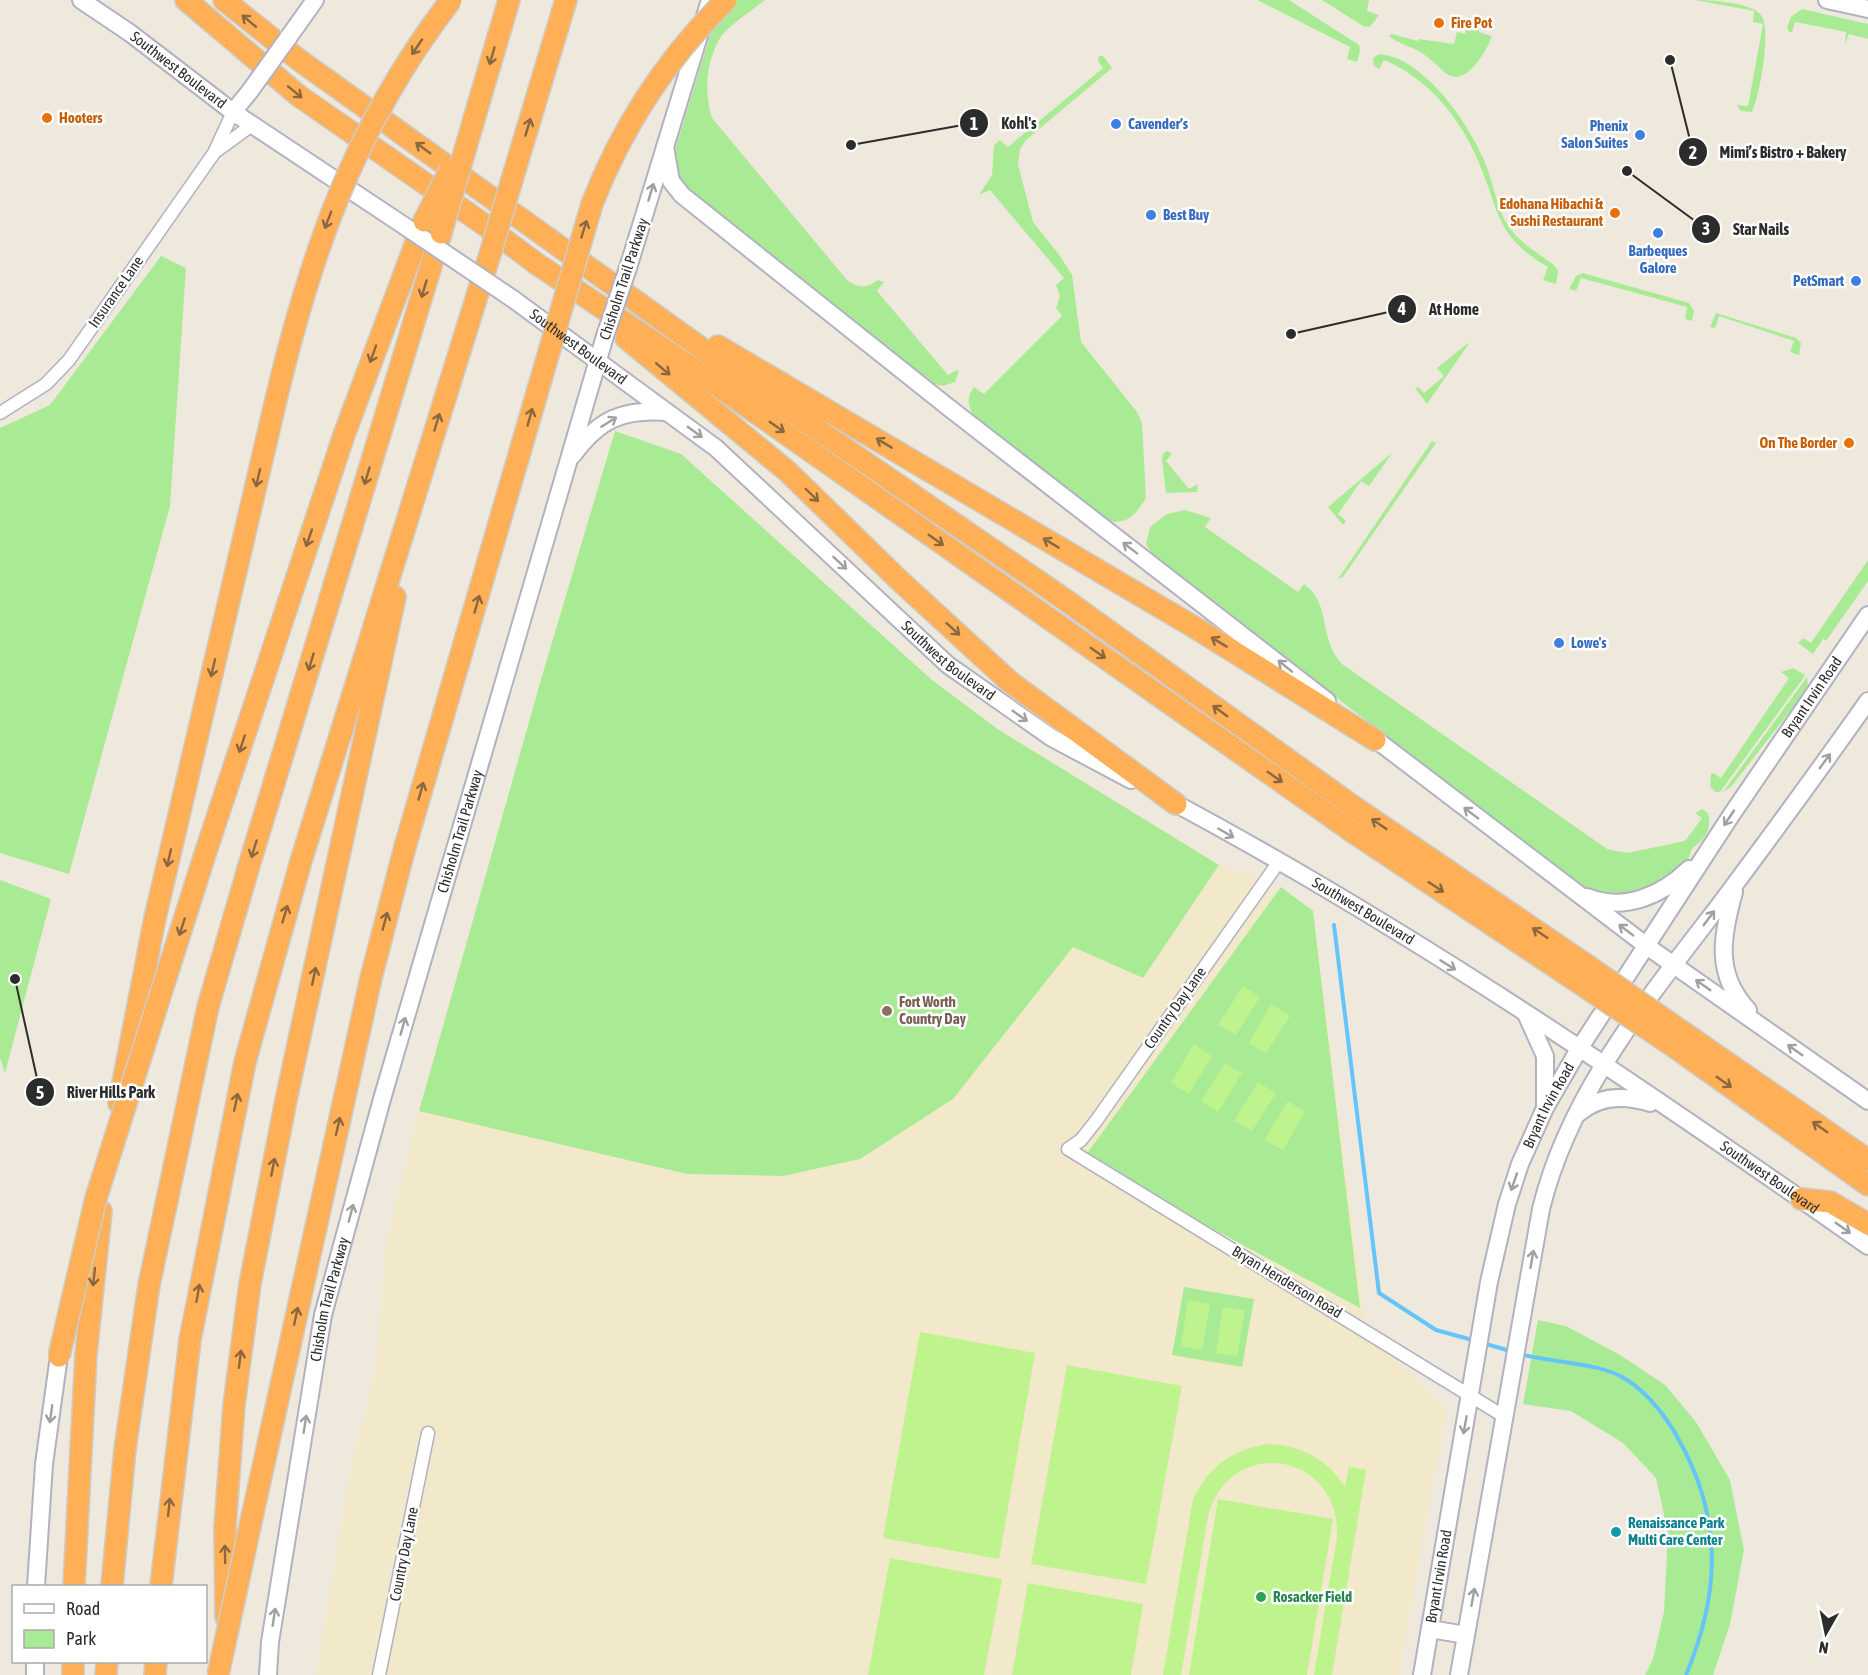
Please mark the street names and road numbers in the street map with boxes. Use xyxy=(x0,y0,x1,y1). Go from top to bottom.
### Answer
street label: Southwest Boulevard xyxy=(127,28,230,112)
street label: Chisholm Trail Parkway xyxy=(596,216,651,342)
street label: Insurance Lane xyxy=(85,253,147,331)
street label: Southwest Boulevard xyxy=(527,305,630,388)
street label: Southwest Boulevard xyxy=(898,617,999,703)
street label: Bryant Irvin Road xyxy=(1778,653,1845,741)
street label: Chisholm Trail Parkway xyxy=(434,768,486,895)
street label: Southwest Boulevard xyxy=(1309,873,1418,948)
street label: Country Day Lane xyxy=(1140,963,1209,1052)
street label: Bryant Irvin Road xyxy=(1519,1059,1577,1151)
street label: Southwest Boulevard xyxy=(1717,1137,1822,1217)
street label: Chisholm Trail Parkway xyxy=(307,1235,352,1363)
street label: Bryan Henderson Road xyxy=(1229,1242,1345,1321)
street label: Country Day Lane xyxy=(386,1505,421,1603)
street label: Bryant Irvin Road xyxy=(1422,1528,1455,1624)

